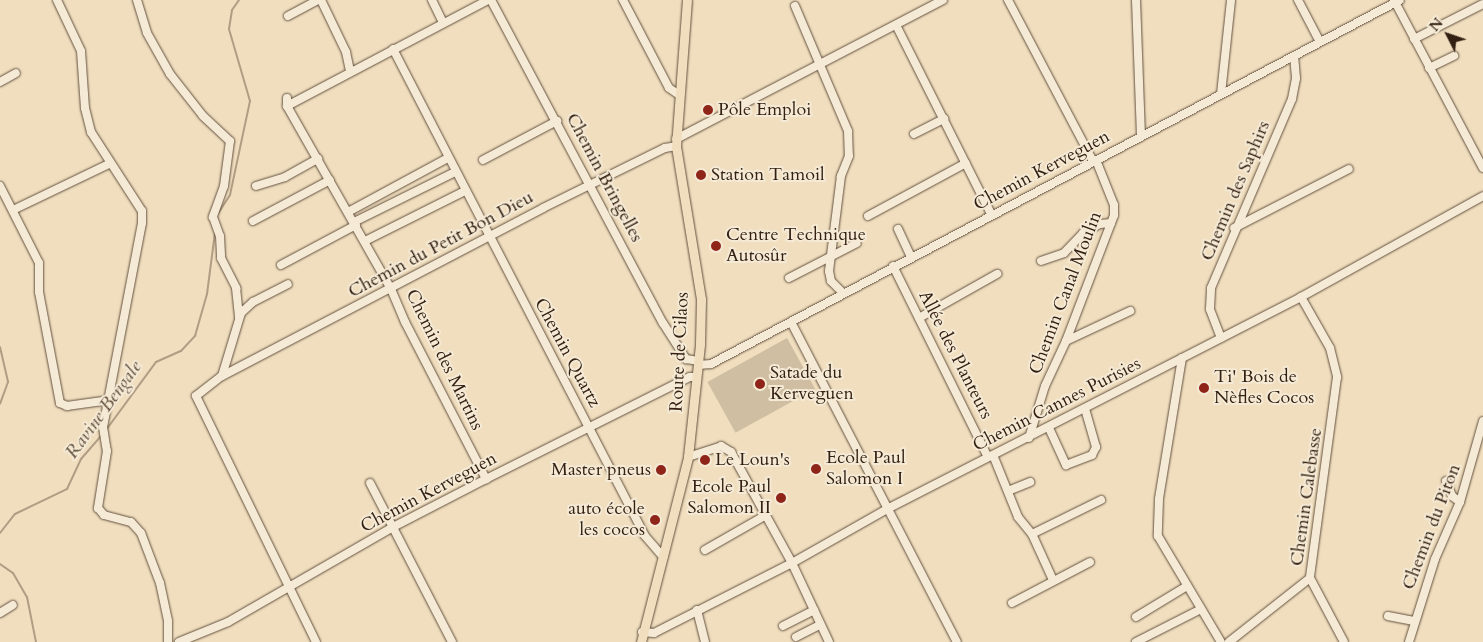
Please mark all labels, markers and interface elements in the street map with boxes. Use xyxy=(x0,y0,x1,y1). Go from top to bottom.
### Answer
north arrow xyxy=(1423,10,1473,60)
text: N xyxy=(1425,14,1447,36)
place label: Pôle Emploi xyxy=(718,99,811,121)
marker: Pôle Emploi xyxy=(702,104,714,116)
street label: Chemin Bringelles xyxy=(561,110,647,246)
street label: Chemin des Saphirs xyxy=(1197,118,1275,264)
street label: Chemin Kerveguen xyxy=(970,126,1114,216)
place label: Station Tamoil xyxy=(711,164,825,186)
marker: Station Tamoil xyxy=(695,169,707,181)
street label: Chemin du Petit Bon Dieu xyxy=(345,187,537,303)
street label: Chemin Canal Moulin xyxy=(1025,209,1107,377)
place label: Centre Technique Autosûr xyxy=(726,225,866,268)
marker: Centre Technique Autosûr xyxy=(710,240,722,252)
street label: Chemin des Martins xyxy=(401,286,487,434)
street label: Allée des Planteurs xyxy=(913,287,997,423)
street label: Route de Cilaos xyxy=(666,291,694,413)
street label: Chemin Quartz xyxy=(529,295,605,411)
street label: Chemin Cannes Purisies xyxy=(969,353,1145,457)
water label: Ravine Bengale xyxy=(61,357,147,463)
place label: Satade du Kerveguen xyxy=(770,363,854,406)
place label: Ti' Bois de Nèfles Cocos xyxy=(1214,367,1314,409)
marker: Satade du Kerveguen xyxy=(754,378,766,390)
marker: Ti' Bois de Nèfles Cocos xyxy=(1198,382,1210,394)
street label: Chemin Calebasse xyxy=(1287,427,1327,567)
street label: Chemin Kerveguen xyxy=(357,448,501,538)
place label: Ecole Paul Salomon I xyxy=(826,448,906,490)
place label: Le Loun's xyxy=(715,449,790,471)
marker: Le Loun's xyxy=(699,454,711,466)
place label: Master pneus xyxy=(551,459,651,481)
street label: Chemin du Piton xyxy=(1398,461,1466,593)
marker: Ecole Paul Salomon I xyxy=(810,463,822,475)
marker: Master pneus xyxy=(655,464,667,476)
place label: Ecole Paul Salomon II xyxy=(688,477,771,520)
marker: Ecole Paul Salomon II xyxy=(775,492,787,504)
place label: auto école les cocos xyxy=(568,499,645,542)
marker: auto école les cocos xyxy=(649,514,661,526)

